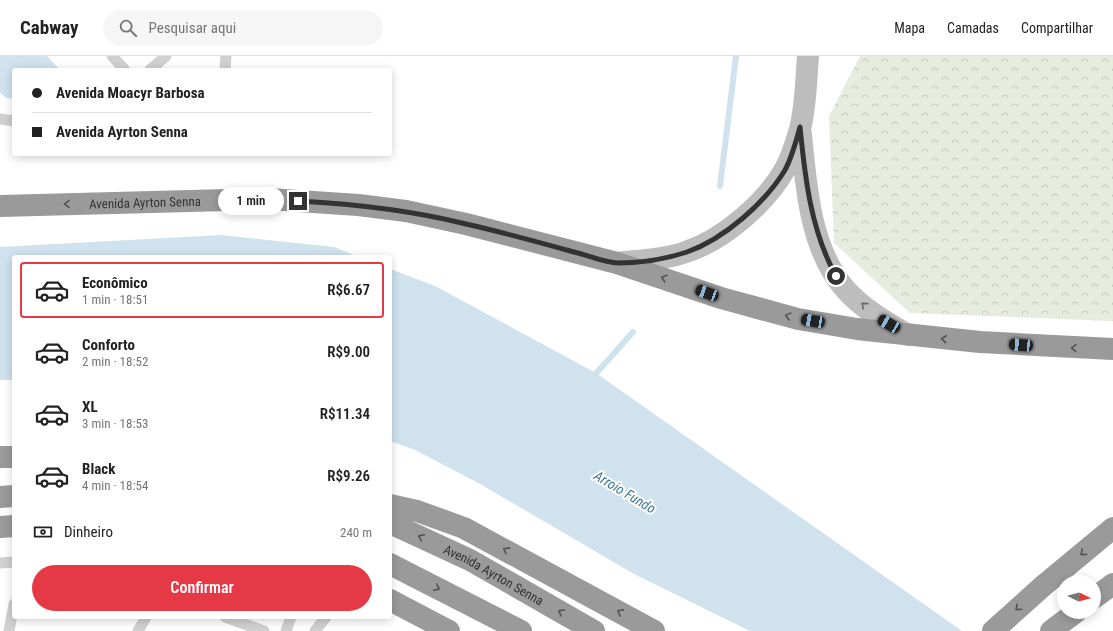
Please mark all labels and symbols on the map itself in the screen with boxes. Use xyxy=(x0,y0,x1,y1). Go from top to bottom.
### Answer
callout: 1 min xyxy=(218,187,284,215)
route end xyxy=(289,192,307,210)
street label: Avenida Ayrton Senna xyxy=(89,193,201,211)
one-way arrow xyxy=(64,200,70,208)
route start xyxy=(827,267,845,285)
one-way arrow xyxy=(661,274,668,283)
car xyxy=(694,283,720,303)
one-way arrow xyxy=(861,303,869,310)
one-way arrow xyxy=(785,312,792,321)
car xyxy=(800,313,826,329)
car xyxy=(876,313,902,335)
one-way arrow xyxy=(941,334,947,343)
car xyxy=(1009,338,1033,352)
one-way arrow xyxy=(1071,343,1077,352)
water label: Arroio Fundo xyxy=(590,467,659,517)
one-way arrow xyxy=(418,534,426,542)
street label: Avenida Ayrton Senna xyxy=(441,541,546,608)
one-way arrow xyxy=(502,548,510,555)
one-way arrow xyxy=(1080,548,1088,555)
north arrow xyxy=(1057,575,1101,619)
one-way arrow xyxy=(433,583,440,591)
one-way arrow xyxy=(1015,604,1022,611)
one-way arrow xyxy=(557,609,565,616)
one-way arrow xyxy=(617,610,624,617)

